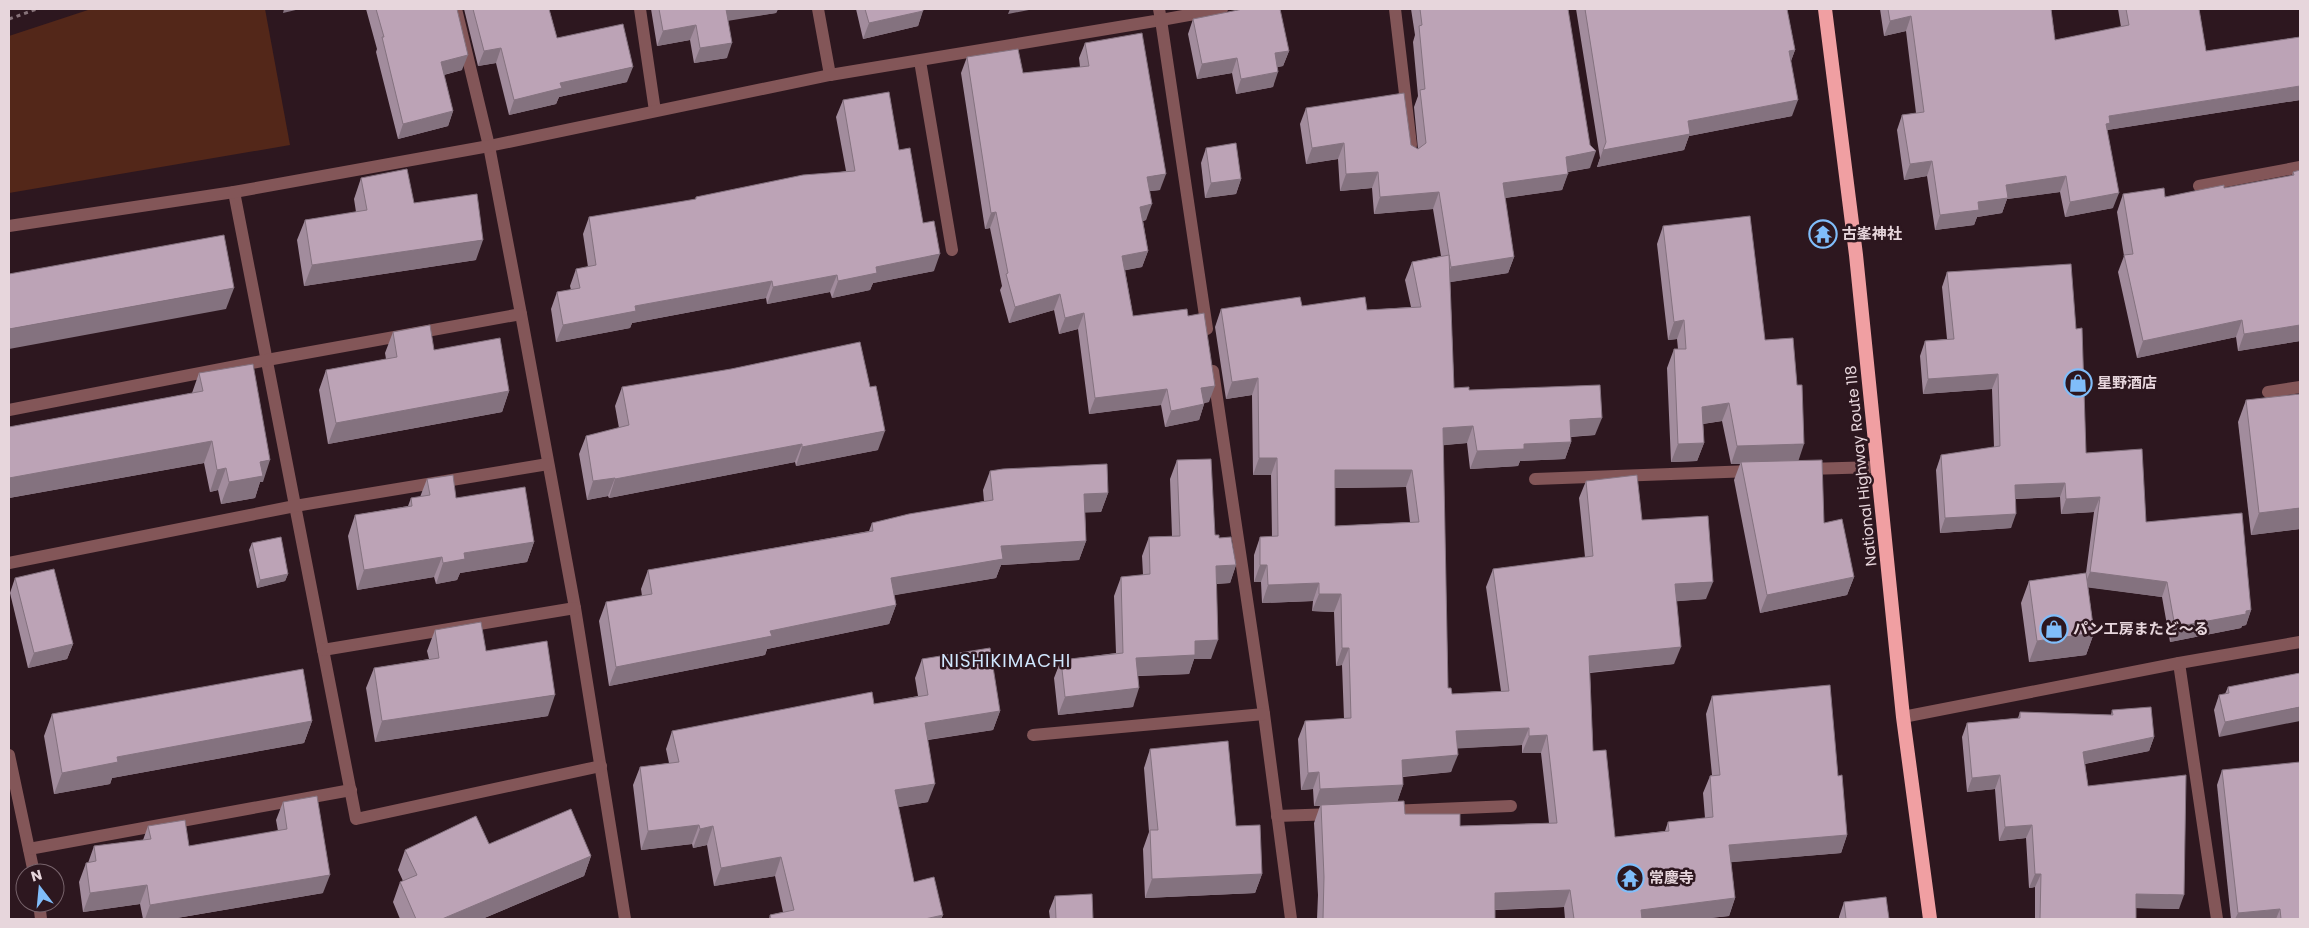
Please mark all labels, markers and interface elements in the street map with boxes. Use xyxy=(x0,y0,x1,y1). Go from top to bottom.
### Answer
temple icon: 古峯神社 xyxy=(1808,219,1838,249)
place label: 古峯神社 xyxy=(1842,223,1902,244)
street label: National Highway Route 118 xyxy=(1840,365,1881,567)
shop icon: 星野酒店 xyxy=(2063,368,2093,398)
place label: 星野酒店 xyxy=(2097,372,2157,393)
shop icon: パン工房またど～る xyxy=(2039,614,2069,644)
place label: パン工房またど～る xyxy=(2073,618,2209,639)
district label: NISHIKIMACHI xyxy=(941,648,1071,673)
north arrow xyxy=(15,863,65,913)
temple icon: 常慶寺 xyxy=(1615,863,1645,893)
text: N xyxy=(29,864,44,887)
place label: 常慶寺 xyxy=(1649,867,1694,888)

